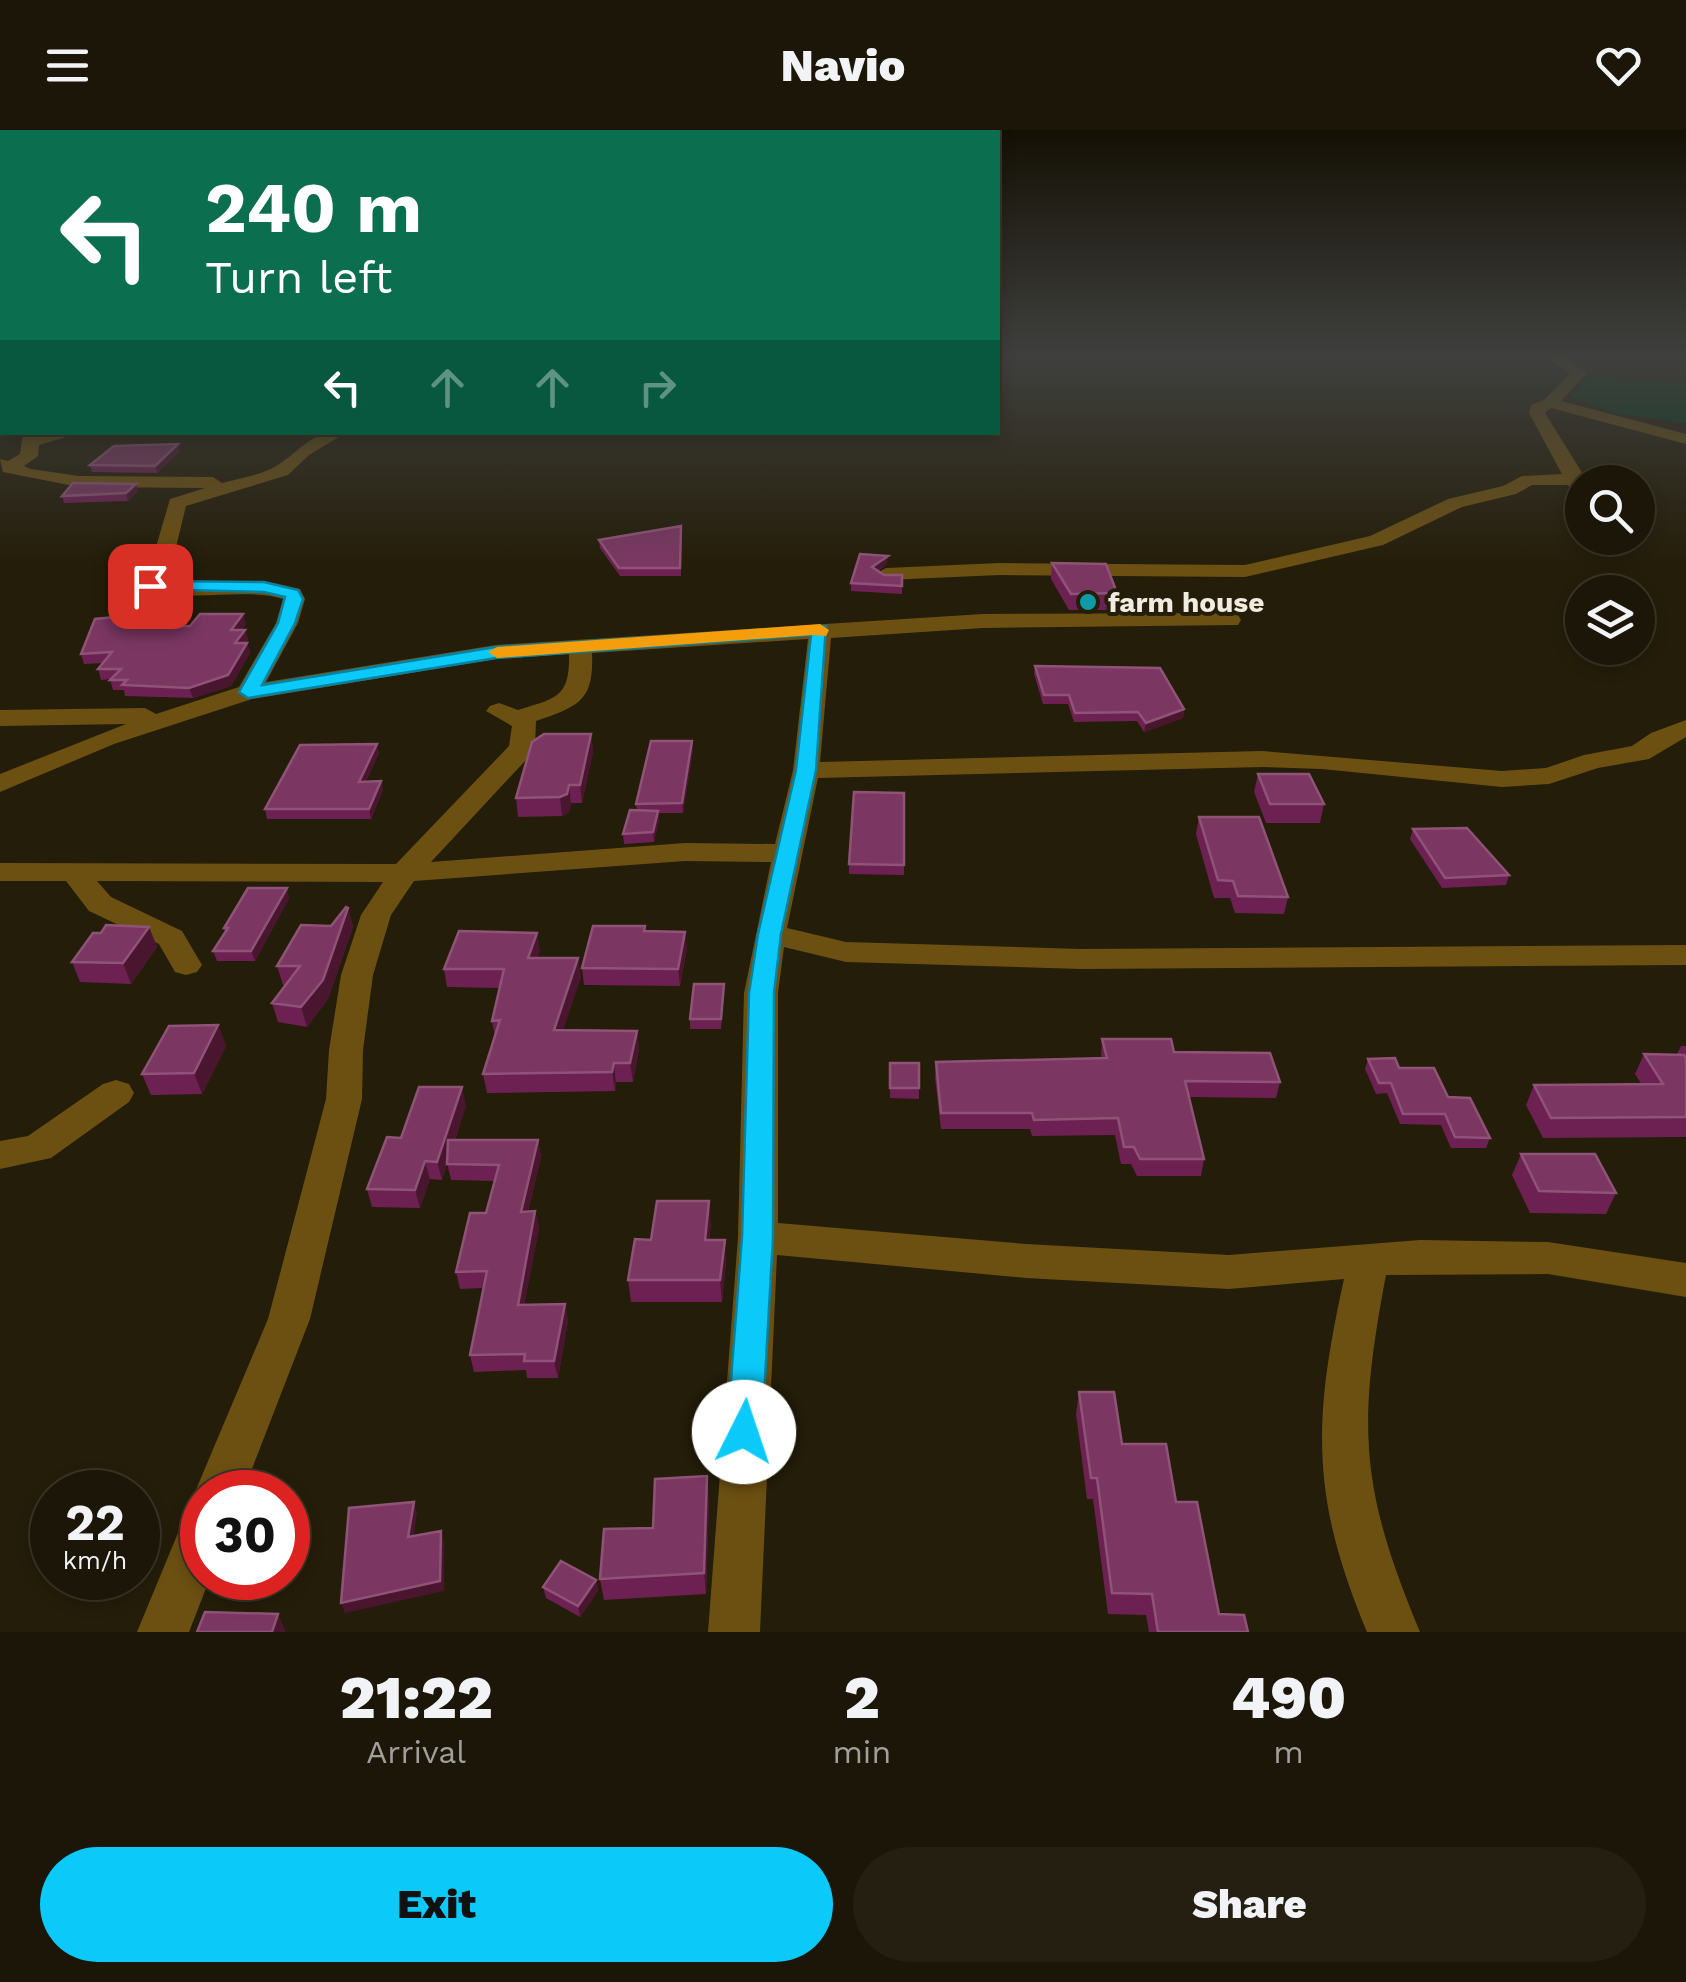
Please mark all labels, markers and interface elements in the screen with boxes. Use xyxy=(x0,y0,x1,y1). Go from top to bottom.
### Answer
icon: menu xyxy=(40,38,95,93)
icon: heart xyxy=(1591,38,1646,93)
text: Navio xyxy=(781,39,905,92)
text: 240 m xyxy=(205,167,422,249)
icon: left xyxy=(40,170,170,300)
text: Turn left xyxy=(205,251,392,304)
icon: left xyxy=(315,360,370,415)
icon: ahead xyxy=(420,360,475,415)
icon: ahead xyxy=(525,360,580,415)
icon: right xyxy=(630,360,685,415)
map controls xyxy=(1565,465,1655,665)
button: search xyxy=(1565,465,1655,555)
pin xyxy=(108,544,193,629)
icon: arrive xyxy=(123,559,178,614)
button: layers xyxy=(1565,575,1655,665)
place label: farm house xyxy=(1108,586,1264,619)
marker: farm house xyxy=(1077,591,1099,613)
position arrow xyxy=(692,1380,796,1484)
speed limit sign: 30 xyxy=(180,1470,310,1600)
text: 22 xyxy=(65,1493,125,1552)
text: km/h xyxy=(63,1546,127,1575)
text: 21:22 xyxy=(340,1662,493,1733)
text: 2 xyxy=(844,1662,880,1733)
text: 490 xyxy=(1231,1662,1346,1733)
text: Arrival xyxy=(366,1733,466,1771)
text: min xyxy=(832,1733,891,1771)
text: m xyxy=(1273,1733,1304,1771)
button: Exit xyxy=(40,1847,833,1962)
button: Share xyxy=(853,1847,1646,1962)

